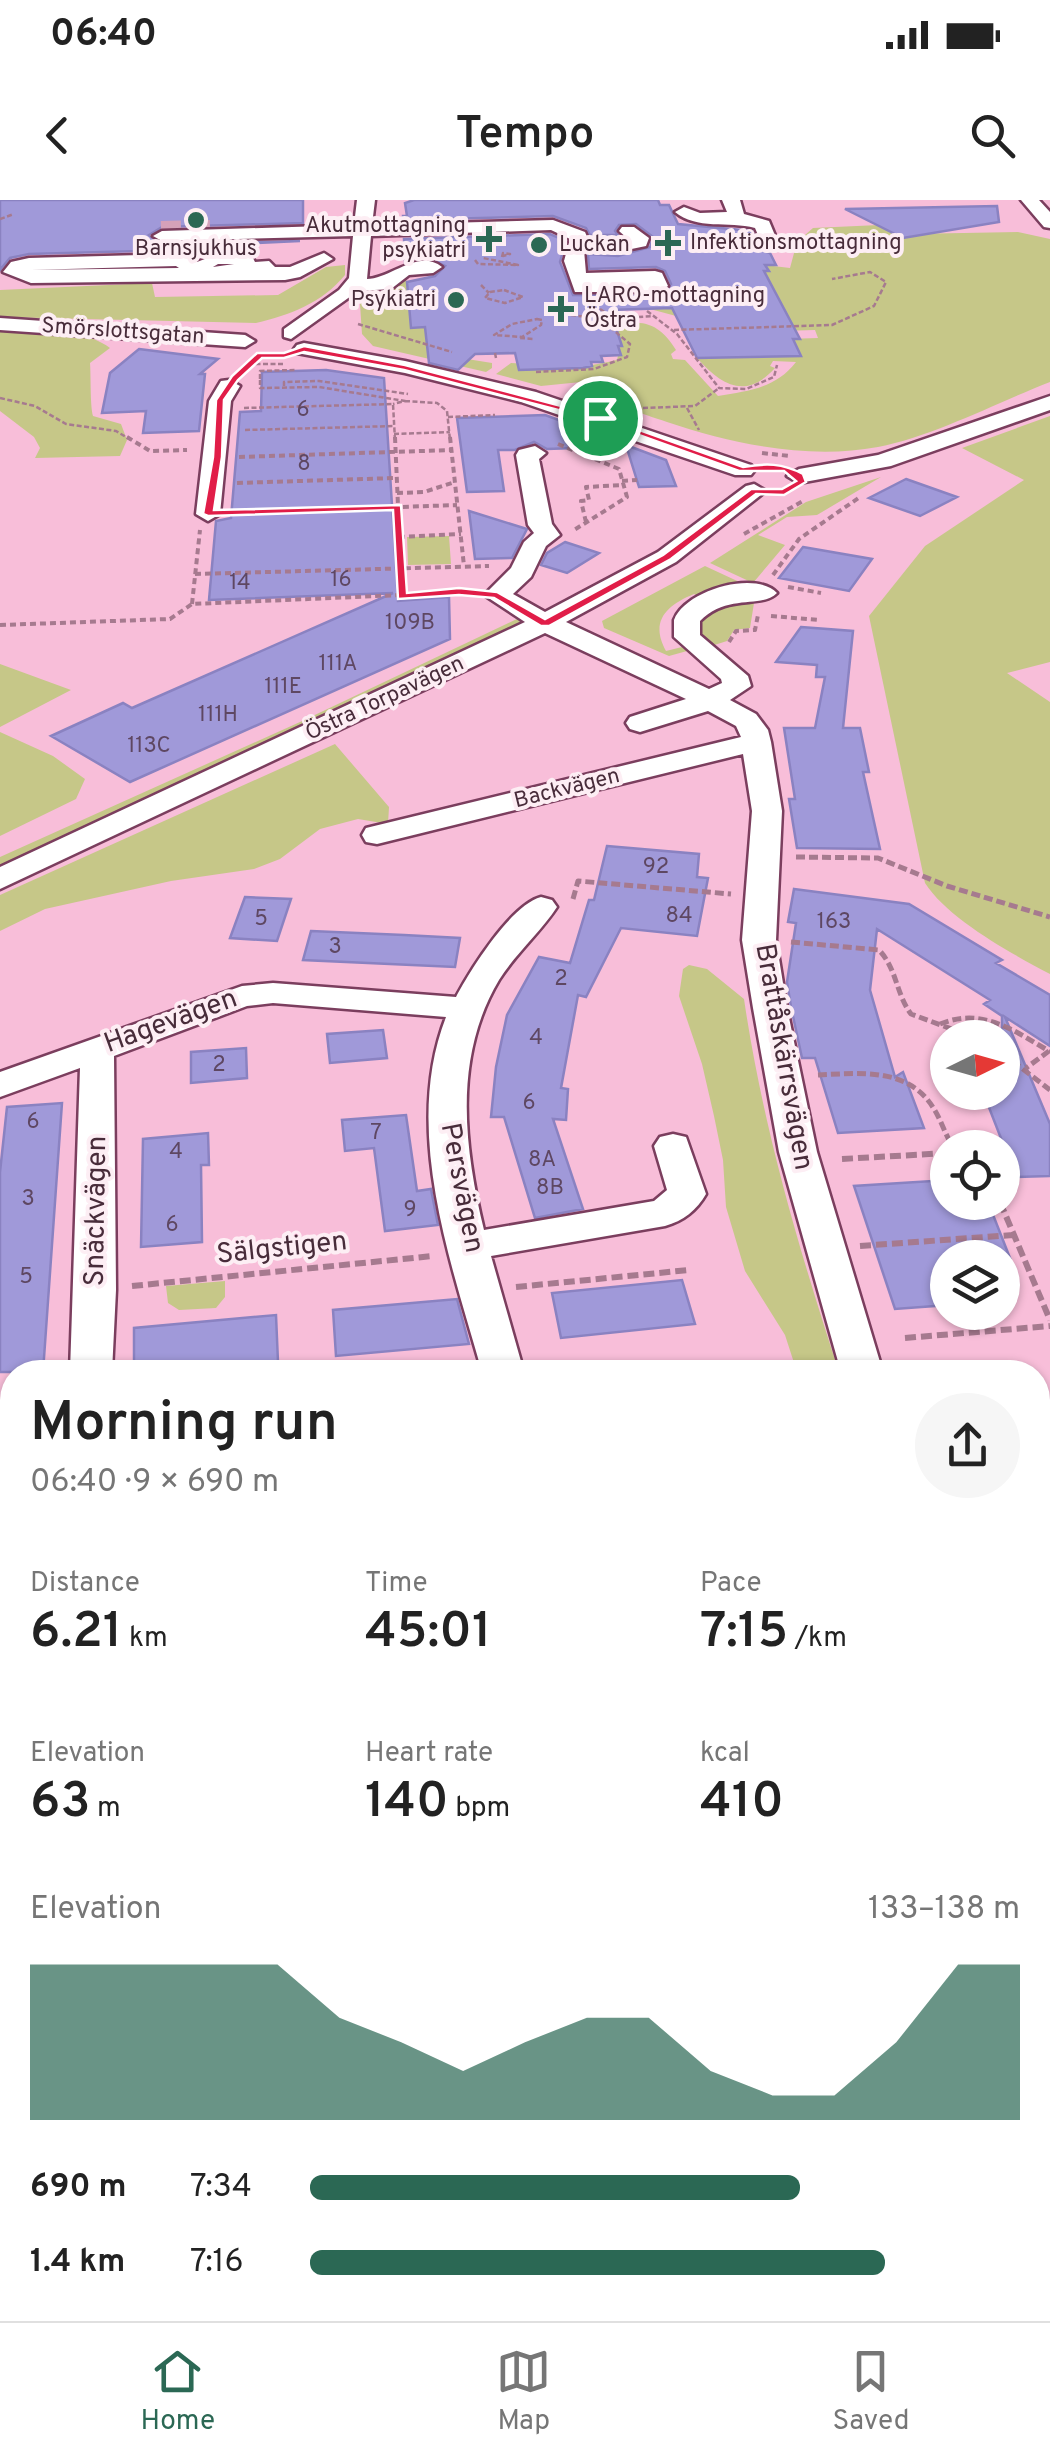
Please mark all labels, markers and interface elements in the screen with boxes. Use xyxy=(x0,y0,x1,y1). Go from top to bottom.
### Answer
text: 06:40 xyxy=(50,11,157,60)
text: Tempo xyxy=(456,107,594,164)
icon: back xyxy=(30,108,85,163)
icon: search xyxy=(965,108,1020,163)
marker: Barnsjukhus xyxy=(185,209,207,231)
place label: Akutmottagning psykiatri xyxy=(305,213,466,265)
marker: Akutmottagning psykiatri xyxy=(476,226,502,252)
marker: Infektionsmottagning xyxy=(655,230,681,256)
place label: Infektionsmottagning xyxy=(690,230,902,257)
place label: Luckan xyxy=(559,232,630,259)
marker: Luckan xyxy=(528,234,550,256)
place label: Barnsjukhus xyxy=(135,236,257,263)
place label: LARO-mottagning Östra xyxy=(584,283,765,335)
place label: Psykiatri xyxy=(351,287,436,314)
marker: Psykiatri xyxy=(445,289,467,311)
marker: LARO-mottagning Östra xyxy=(548,296,574,322)
street label: Smörslottsgatan xyxy=(40,313,206,351)
pin xyxy=(558,376,643,461)
icon: arrive xyxy=(573,391,628,446)
house number: 6 xyxy=(296,397,310,424)
house number: 8 xyxy=(297,451,311,478)
house number: 16 xyxy=(330,567,352,594)
house number: 14 xyxy=(229,570,251,597)
house number: 109B xyxy=(385,610,435,637)
street label: Östra Torpavägen xyxy=(301,649,469,748)
house number: 111A xyxy=(319,651,357,678)
house number: 111E xyxy=(264,674,302,701)
house number: 111H xyxy=(198,702,238,729)
house number: 113C xyxy=(127,733,171,760)
street label: Backvägen xyxy=(511,763,623,815)
house number: 92 xyxy=(643,854,669,881)
house number: 84 xyxy=(665,903,693,930)
house number: 5 xyxy=(254,906,268,933)
house number: 163 xyxy=(817,909,851,936)
house number: 3 xyxy=(328,934,342,961)
street label: Brattåskärrsvägen xyxy=(745,941,821,1173)
house number: 2 xyxy=(554,966,568,993)
street label: Hagevägen xyxy=(99,981,243,1063)
north arrow xyxy=(930,1020,1020,1110)
map controls xyxy=(930,1020,1020,1330)
house number: 4 xyxy=(529,1025,543,1052)
house number: 2 xyxy=(212,1052,226,1079)
house number: 6 xyxy=(522,1090,536,1117)
house number: 6 xyxy=(26,1109,40,1136)
house number: 7 xyxy=(370,1120,382,1147)
street label: Persvägen xyxy=(431,1120,491,1256)
button: locate xyxy=(930,1130,1020,1220)
street label: Snäckvägen xyxy=(78,1135,116,1287)
house number: 4 xyxy=(169,1139,183,1166)
house number: 8A xyxy=(528,1147,556,1174)
house number: 8B xyxy=(536,1175,564,1202)
house number: 3 xyxy=(21,1186,35,1213)
house number: 9 xyxy=(403,1197,417,1224)
house number: 6 xyxy=(165,1212,179,1239)
street label: Sälgstigen xyxy=(215,1224,349,1274)
button: layers xyxy=(930,1240,1020,1330)
house number: 5 xyxy=(19,1264,33,1291)
text: Morning run xyxy=(30,1390,338,1460)
button: share xyxy=(915,1393,1020,1498)
text: 06:40 · 9 × 690 m xyxy=(30,1463,279,1503)
text: Distance xyxy=(30,1566,140,1602)
text: Time xyxy=(365,1566,428,1602)
text: Pace xyxy=(700,1566,762,1602)
text: 6.21 xyxy=(30,1602,122,1665)
text: 45:01 xyxy=(365,1602,492,1665)
text: 7:15 xyxy=(700,1602,788,1665)
text: km xyxy=(122,1621,168,1657)
text: /km xyxy=(788,1621,847,1657)
text: Elevation xyxy=(30,1736,145,1772)
text: Heart rate xyxy=(365,1736,493,1772)
text: kcal xyxy=(700,1736,750,1772)
text: 63 xyxy=(30,1772,90,1835)
text: 140 xyxy=(365,1772,449,1835)
text: 410 xyxy=(700,1772,784,1835)
text: m xyxy=(90,1791,121,1827)
text: bpm xyxy=(449,1791,510,1827)
text: Elevation xyxy=(30,1890,162,1930)
text: 133–138 m xyxy=(868,1890,1020,1930)
text: 690 m xyxy=(30,2168,127,2208)
text: 7:34 xyxy=(190,2168,252,2208)
text: 1.4 km xyxy=(30,2243,125,2283)
text: 7:16 xyxy=(190,2243,244,2283)
tab: Home xyxy=(141,2344,215,2440)
tab: Map xyxy=(496,2344,551,2440)
tab: Saved xyxy=(832,2344,909,2440)

